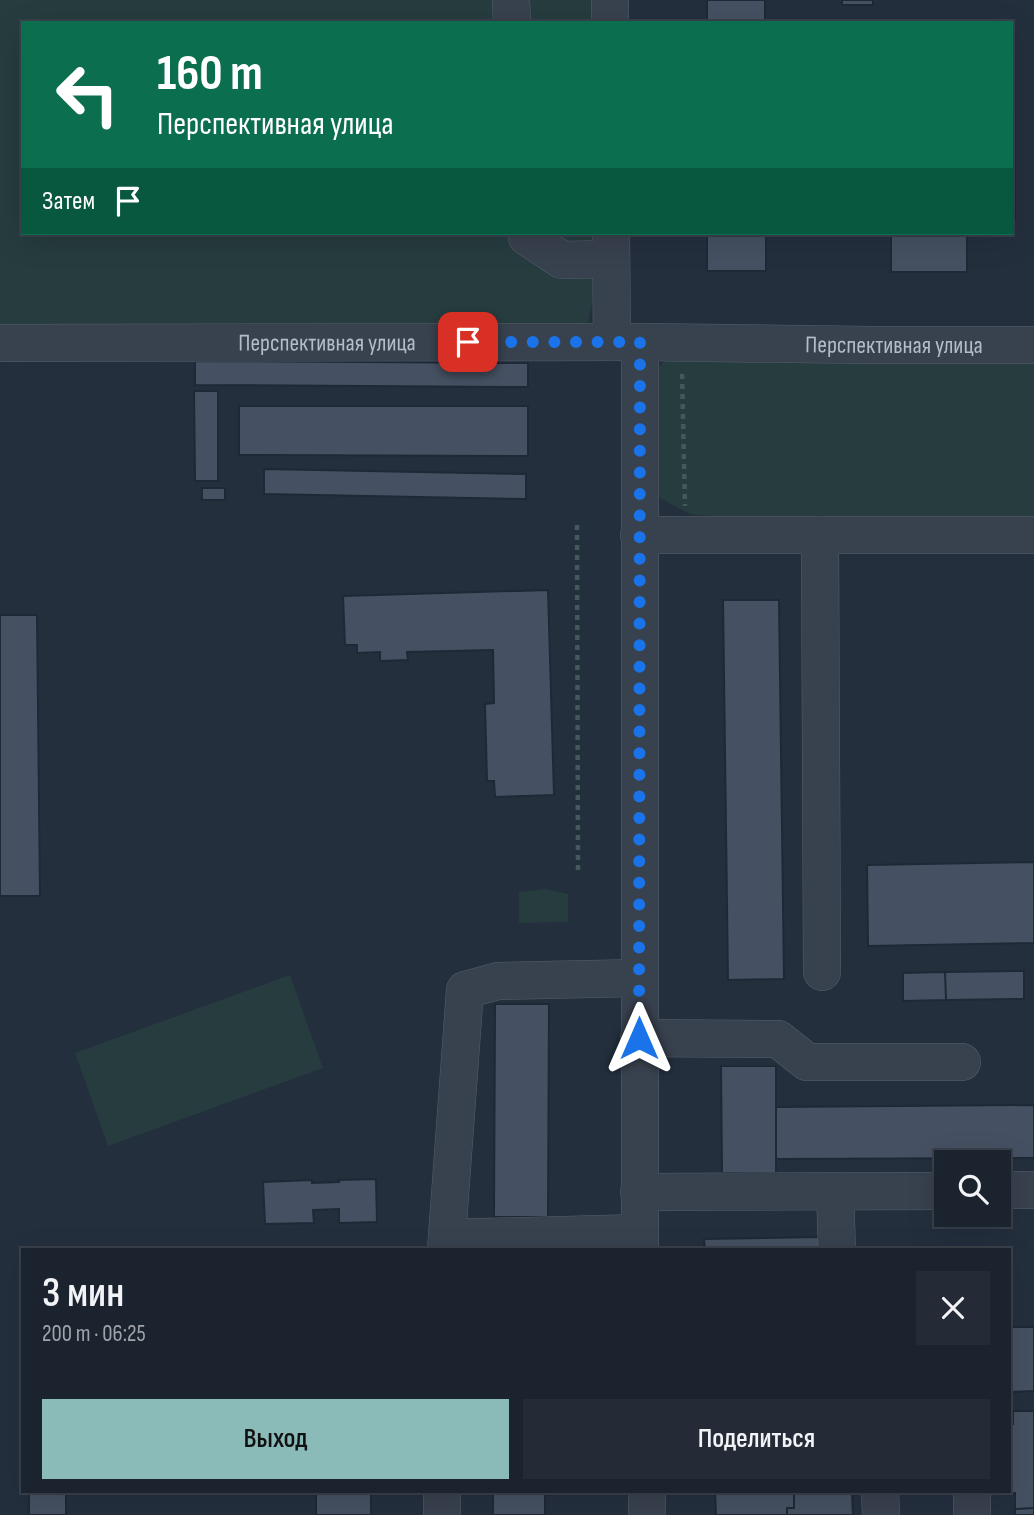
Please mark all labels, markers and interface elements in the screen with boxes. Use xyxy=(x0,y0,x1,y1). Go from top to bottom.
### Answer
text: 160 m xyxy=(157,45,263,104)
icon: left xyxy=(42,49,133,140)
text: Перспективная улица xyxy=(157,105,393,144)
icon: arrive xyxy=(109,182,147,220)
text: Затем xyxy=(42,186,95,217)
pin xyxy=(438,312,498,372)
icon: arrive xyxy=(449,323,487,361)
street label: Перспективная улица xyxy=(238,328,416,358)
street label: Перспективная улица xyxy=(805,330,983,360)
position arrow xyxy=(602,1001,676,1075)
map controls xyxy=(934,1150,1011,1227)
button: search xyxy=(934,1150,1011,1227)
text: 3 мин xyxy=(42,1268,124,1319)
button: close xyxy=(916,1271,990,1345)
text: 200 m · 06:25 xyxy=(42,1320,146,1348)
button: Выход xyxy=(42,1399,509,1479)
button: Поделиться xyxy=(523,1399,990,1479)

